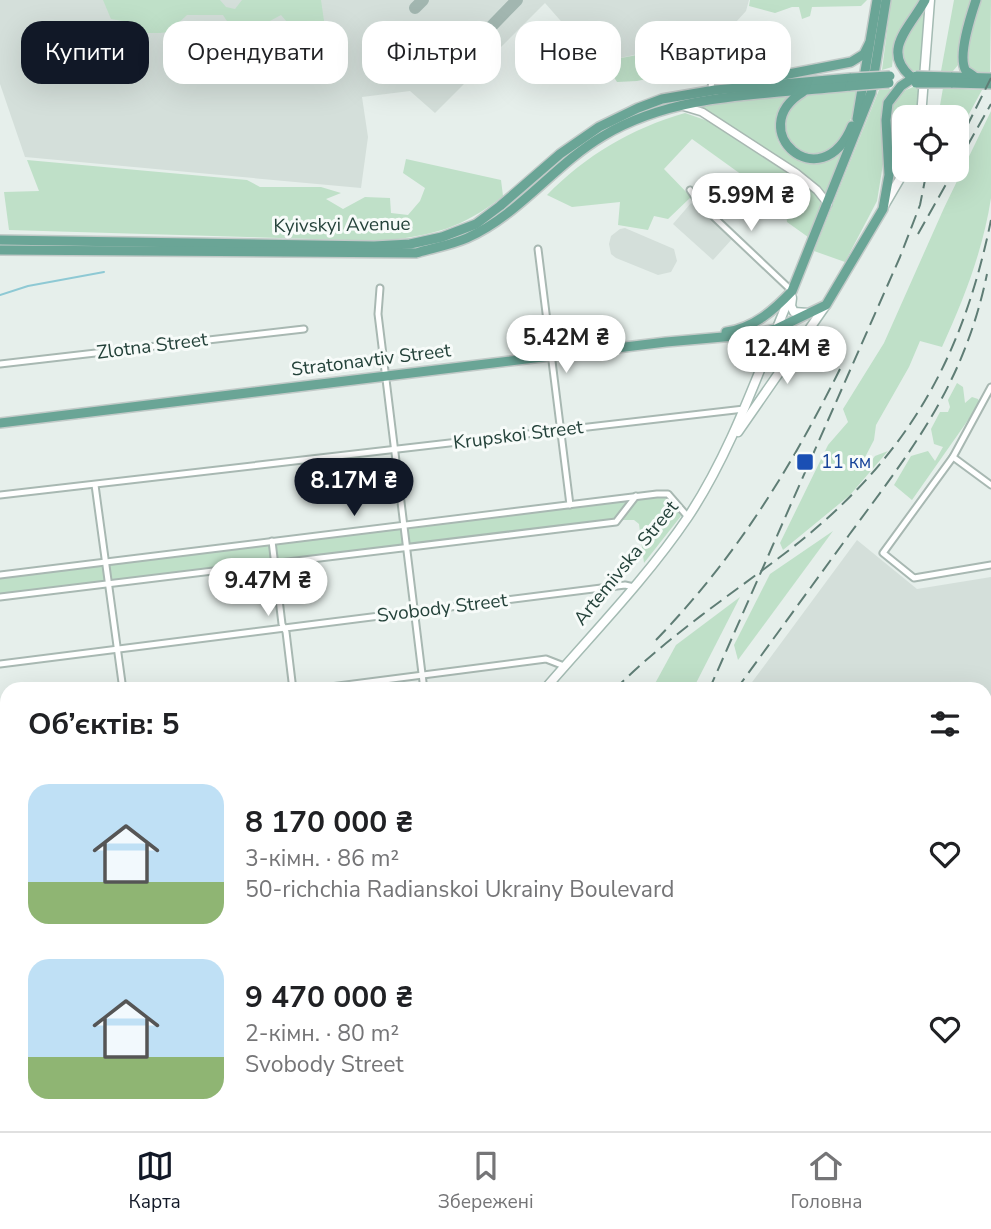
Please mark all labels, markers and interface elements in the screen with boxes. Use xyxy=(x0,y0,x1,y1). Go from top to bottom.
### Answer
chip: Купити xyxy=(21,21,149,84)
chip: Орендувати xyxy=(163,21,348,84)
chip: Фільтри xyxy=(362,21,501,84)
chip: Нове xyxy=(515,21,621,84)
chip: Квартира xyxy=(635,21,791,84)
map controls xyxy=(892,105,969,182)
button: locate xyxy=(892,105,969,182)
pin: 5.99M ₴ xyxy=(686,174,816,233)
text: 5.99M ₴ xyxy=(707,180,795,211)
street label: Kyivskyi Avenue xyxy=(273,211,411,239)
pin: 5.42M ₴ xyxy=(501,316,631,375)
text: 5.42M ₴ xyxy=(522,322,610,353)
street label: Zlotna Street xyxy=(95,326,209,366)
pin: 12.4M ₴ xyxy=(722,326,852,386)
text: 12.4M ₴ xyxy=(743,333,831,364)
street label: Stratonavtiv Street xyxy=(290,337,453,383)
street label: Krupskoi Street xyxy=(452,414,585,456)
place label: 11 км xyxy=(821,449,871,475)
marker: 11 км xyxy=(795,452,815,472)
pin: 8.17M ₴ xyxy=(289,458,419,518)
text: 8.17M ₴ xyxy=(310,465,398,496)
street label: Artemivska Street xyxy=(568,495,685,631)
pin: 9.47M ₴ xyxy=(203,558,333,618)
text: 9.47M ₴ xyxy=(224,565,312,596)
street label: Svobody Street xyxy=(375,587,509,629)
text: Об’єктів: 5 xyxy=(28,704,180,745)
icon: filters xyxy=(926,705,964,743)
text: 8 170 000 ₴ xyxy=(245,802,413,843)
icon: home xyxy=(84,812,168,896)
icon: heart xyxy=(926,835,964,873)
text: 3-кімн. · 86 m² xyxy=(245,843,399,874)
text: 50-richchia Radianskoi Ukrainy Boulevard xyxy=(245,874,675,905)
text: 9 470 000 ₴ xyxy=(245,977,413,1018)
icon: home xyxy=(84,987,168,1071)
icon: heart xyxy=(926,1010,964,1048)
text: 2-кімн. · 80 m² xyxy=(245,1018,399,1049)
text: Svobody Street xyxy=(245,1049,404,1080)
tab: Карта xyxy=(128,1147,181,1215)
tab: Збережені xyxy=(438,1147,534,1215)
tab: Головна xyxy=(790,1147,863,1215)

